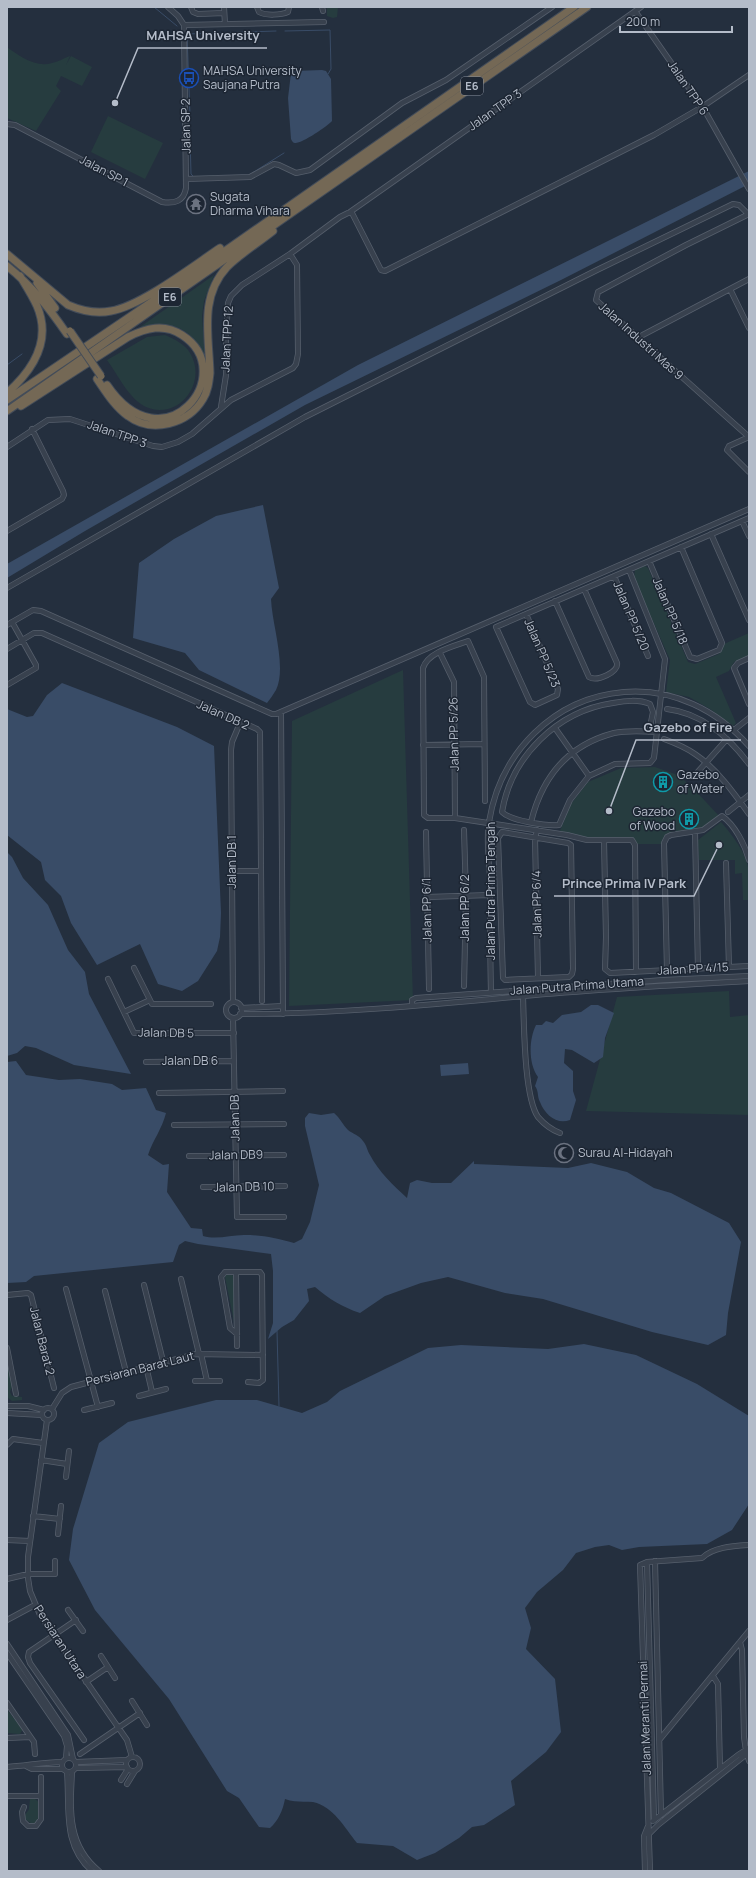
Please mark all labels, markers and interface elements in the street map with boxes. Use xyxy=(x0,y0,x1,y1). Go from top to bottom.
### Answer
scale bar xyxy=(620,8,732,34)
text: 200 m xyxy=(626,13,660,30)
callout: MAHSA University xyxy=(138,23,267,48)
text: MAHSA University xyxy=(146,26,260,44)
street label: Jalan TPP 6 xyxy=(664,57,713,118)
place label: MAHSA University Saujana Putra xyxy=(203,62,302,93)
bus stop icon: MAHSA University Saujana Putra xyxy=(178,67,200,89)
road number: E6 xyxy=(461,77,483,95)
street label: Jalan TPP 3 xyxy=(464,85,525,134)
street label: Jalan SP 2 xyxy=(177,98,194,154)
street label: Jalan SP 1 xyxy=(77,151,132,190)
place label: Sugata Dharma Vihara xyxy=(210,188,290,219)
temple icon: Sugata Dharma Vihara xyxy=(185,193,207,215)
road number: E6 xyxy=(159,288,181,306)
street label: Jalan Industri Mas 9 xyxy=(595,298,687,383)
street label: Jalan TPP 12 xyxy=(216,305,237,373)
street label: Jalan TPP 3 xyxy=(85,415,149,452)
street label: Jalan PP 5/18 xyxy=(649,575,692,647)
street label: Jalan PP 5/20 xyxy=(609,578,654,653)
street label: Jalan PP 5/23 xyxy=(520,616,565,690)
street label: Jalan DB 2 xyxy=(194,695,252,734)
street label: Jalan PP 5/26 xyxy=(444,697,463,771)
callout: Gazebo of Fire xyxy=(636,715,741,740)
text: Gazebo of Fire xyxy=(644,718,733,736)
place label: Gazebo of Water xyxy=(677,766,725,797)
building icon: Gazebo of Water xyxy=(652,771,674,793)
place label: Gazebo of Wood xyxy=(629,803,675,834)
building icon: Gazebo of Wood xyxy=(678,808,700,830)
street label: Jalan Putra Prima Tengah xyxy=(482,822,499,960)
street label: Jalan DB 1 xyxy=(223,835,240,889)
street label: Jalan PP 6/4 xyxy=(527,870,546,938)
callout: Prince Prima IV Park xyxy=(554,871,694,896)
street label: Jalan PP 6/2 xyxy=(456,874,473,942)
text: Prince Prima IV Park xyxy=(562,874,687,892)
street label: Jalan PP 6/1 xyxy=(417,877,436,943)
street label: Jalan PP 4/15 xyxy=(657,958,729,979)
street label: Jalan Putra Prima Utama xyxy=(510,972,644,999)
street label: Jalan DB 5 xyxy=(138,1024,194,1041)
street label: Jalan DB 6 xyxy=(162,1052,218,1069)
street label: Jalan DB xyxy=(226,1095,243,1141)
mosque icon: Surau Al-Hidayah xyxy=(553,1142,575,1164)
place label: Surau Al-Hidayah xyxy=(578,1144,673,1161)
street label: Jalan DB9 xyxy=(209,1146,263,1163)
street label: Jalan DB 10 xyxy=(213,1177,275,1196)
street label: Jalan Barat 2 xyxy=(26,1305,59,1377)
street label: Persiaran Barat Laut xyxy=(84,1347,196,1390)
street label: Persiaran Utara xyxy=(30,1601,91,1682)
street label: Jalan Meranti Permai xyxy=(634,1661,655,1775)

